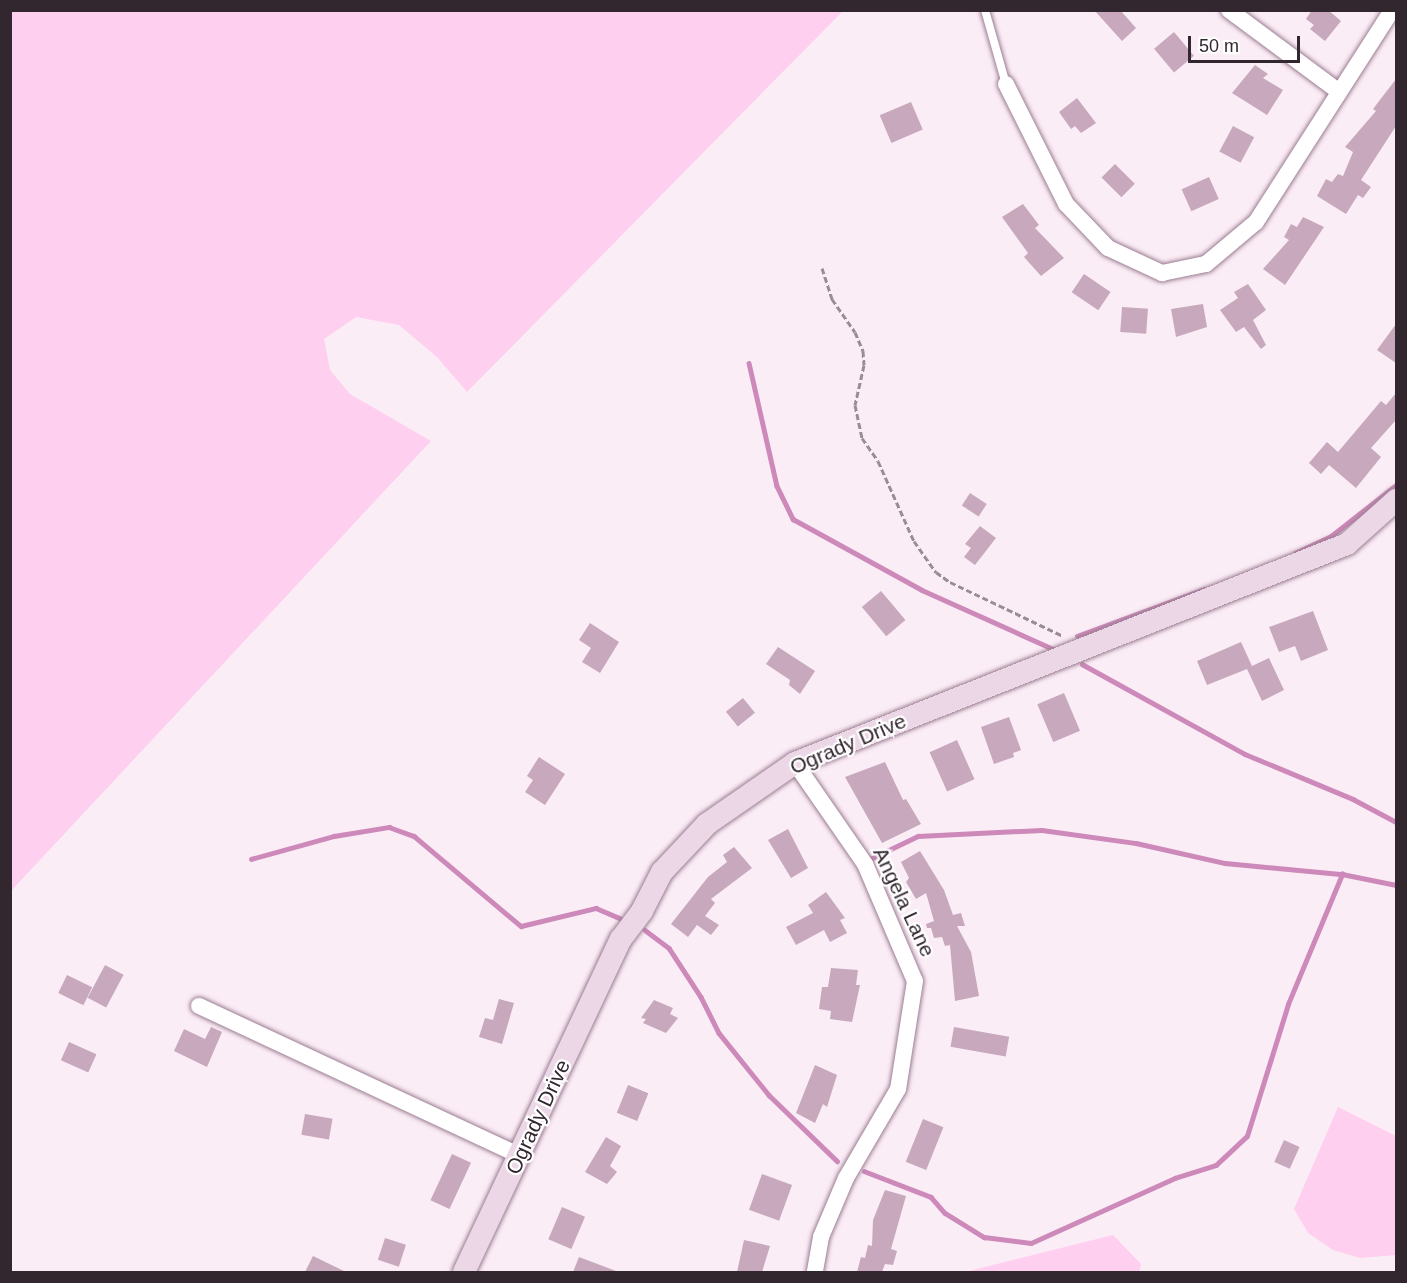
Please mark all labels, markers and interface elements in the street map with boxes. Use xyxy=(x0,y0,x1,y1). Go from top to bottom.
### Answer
scale bar xyxy=(1191,24,1304,62)
text: 50 m xyxy=(1199,36,1239,56)
street label: Ogrady Drive xyxy=(786,708,910,780)
street label: Angela Lane xyxy=(868,843,940,961)
street label: Ogrady Drive xyxy=(500,1056,576,1178)

